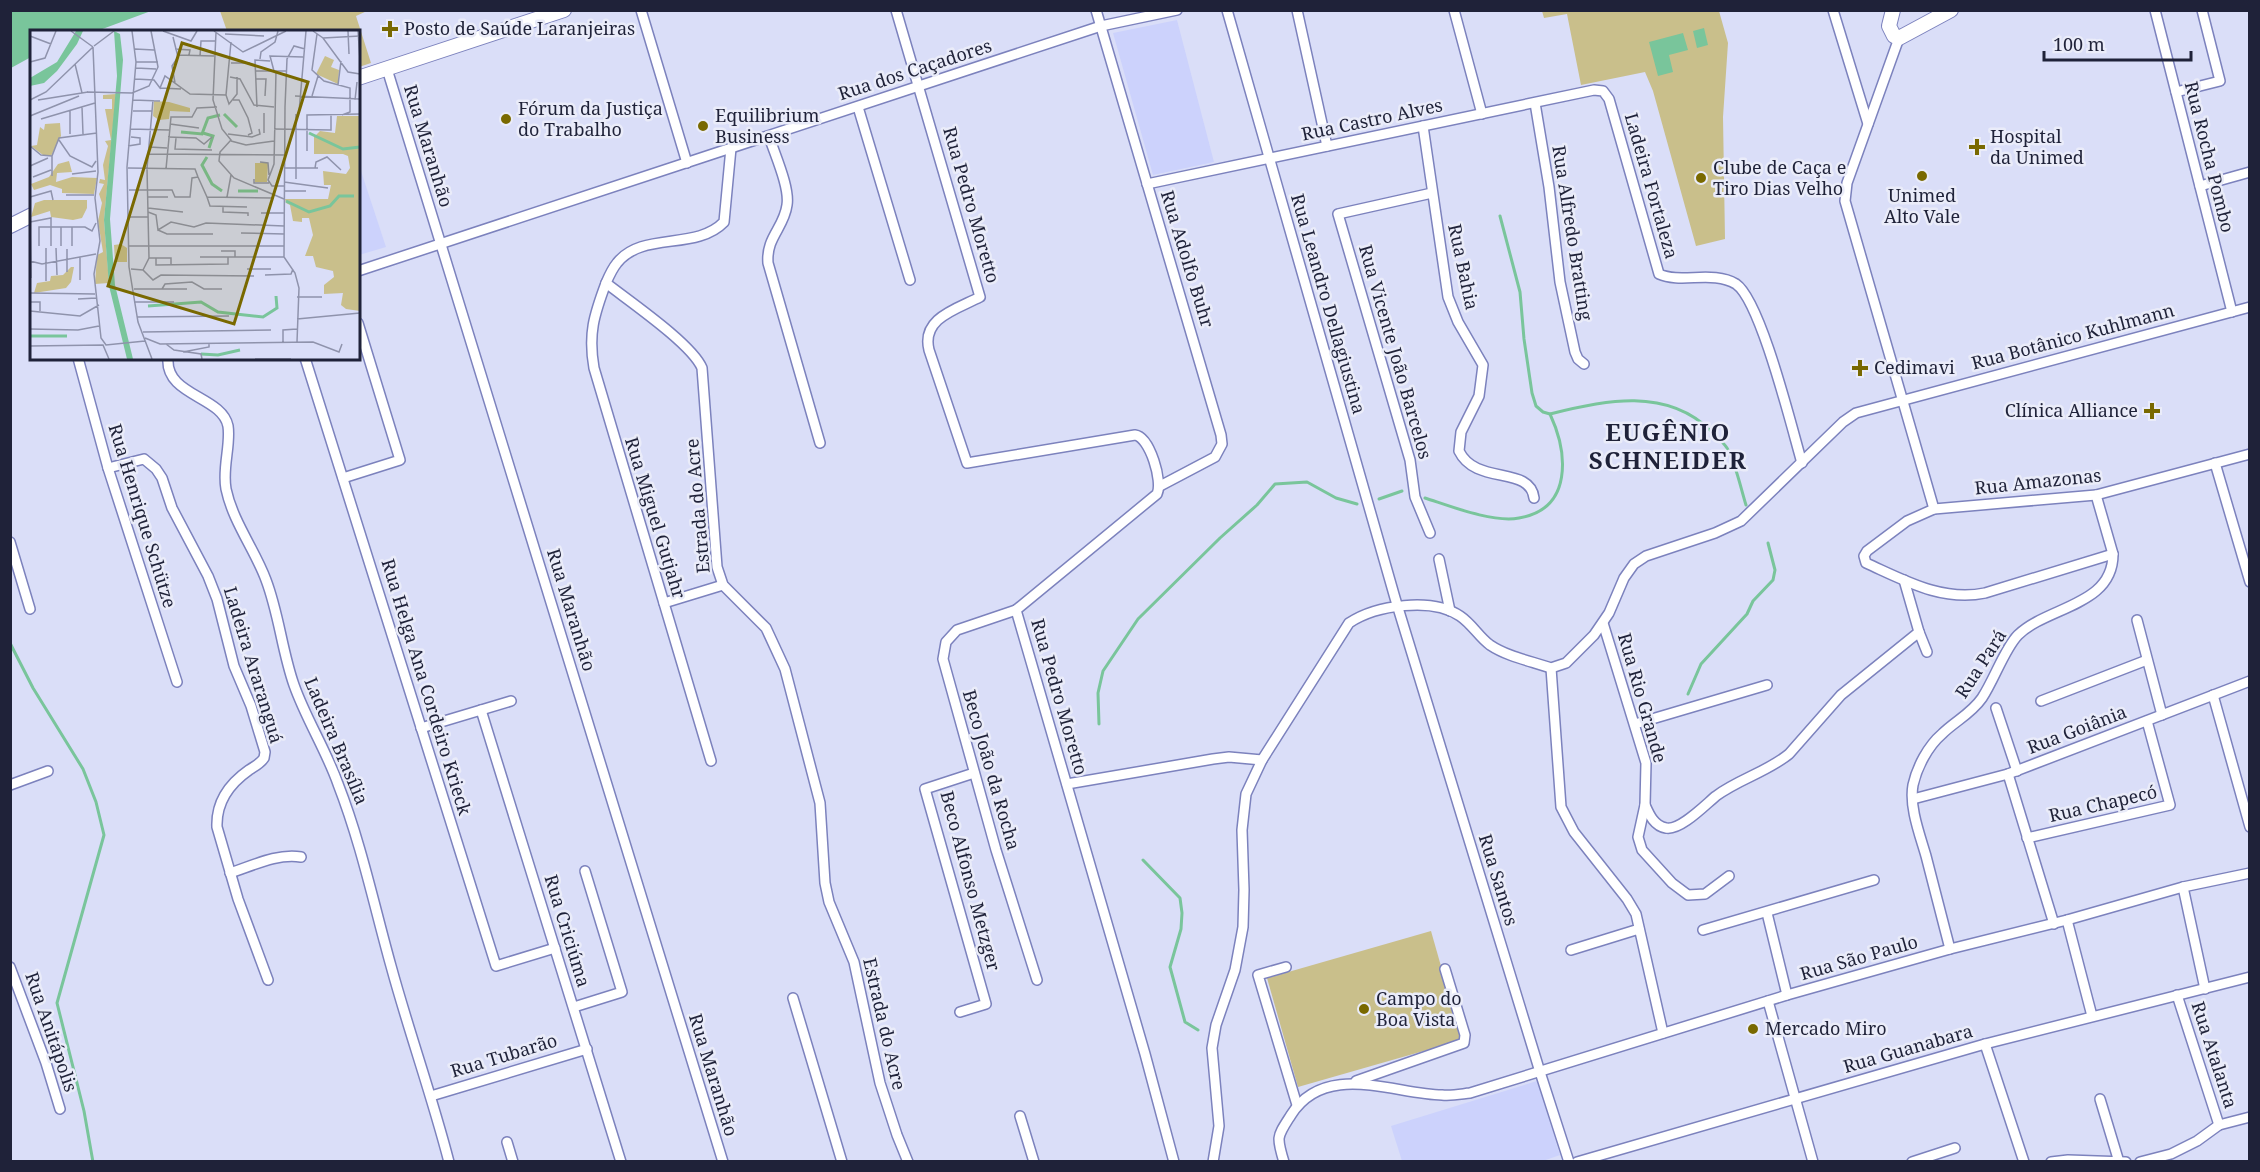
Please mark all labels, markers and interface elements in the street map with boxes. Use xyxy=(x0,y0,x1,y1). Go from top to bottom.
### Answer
place label: Posto de Saúde Laranjeiras xyxy=(404,16,635,40)
marker: Posto de Saúde Laranjeiras xyxy=(381,20,399,38)
scale bar xyxy=(2044,24,2191,62)
inset map xyxy=(30,30,360,360)
text: 100 m xyxy=(2053,32,2105,56)
street label: Rua dos Caçadores xyxy=(835,33,995,105)
street label: Rua Rocha Pombo xyxy=(2180,79,2240,235)
street label: Rua Maranhão xyxy=(399,82,459,210)
street label: Rua Castro Alves xyxy=(1299,92,1445,146)
place label: Fórum da Justiça do Trabalho xyxy=(518,96,663,141)
place label: Equilibrium Business xyxy=(715,103,820,148)
street label: Ladeira Fortaleza xyxy=(1620,110,1684,261)
marker: Fórum da Justiça do Trabalho xyxy=(499,112,513,126)
marker: Equilibrium Business xyxy=(696,119,710,133)
street label: Rua Pedro Moretto xyxy=(938,124,1006,286)
place label: Hospital da Unimed xyxy=(1990,124,2084,169)
marker: Hospital da Unimed xyxy=(1968,138,1986,156)
street label: Rua Alfredo Bratting xyxy=(1547,144,1599,322)
place label: Clube de Caça e Tiro Dias Velho xyxy=(1713,155,1846,200)
marker: Unimed Alto Vale xyxy=(1915,169,1929,183)
marker: Clube de Caça e Tiro Dias Velho xyxy=(1694,171,1708,185)
place label: Unimed Alto Vale xyxy=(1884,183,1960,228)
street label: Rua Adolfo Buhr xyxy=(1156,187,1220,331)
street label: Rua Leandro Dellagiustina xyxy=(1286,191,1372,417)
street label: Rua Bahia xyxy=(1443,222,1485,312)
street label: Rua Vicente João Barcelos xyxy=(1354,242,1438,462)
street label: Rua Botânico Kuhlmann xyxy=(1969,297,2177,375)
place label: Cedimavi xyxy=(1874,355,1955,379)
marker: Cedimavi xyxy=(1851,359,1869,377)
place label: Clínica Alliance xyxy=(2005,398,2138,422)
marker: Clínica Alliance xyxy=(2143,402,2161,420)
district label: EUGÊNIO SCHNEIDER xyxy=(1589,415,1747,476)
street label: Rua Henrique Schütze xyxy=(104,421,182,611)
street label: Rua Miguel Gutjahr xyxy=(620,434,692,602)
street label: Estrada do Acre xyxy=(679,438,715,574)
street label: Rua Amazonas xyxy=(1973,462,2102,500)
street label: Rua Maranhão xyxy=(542,546,602,674)
street label: Rua Helga Ana Cordeiro Krieck xyxy=(376,556,478,818)
street label: Ladeira Araranguá xyxy=(219,583,289,746)
street label: Rua Pedro Moretto xyxy=(1026,616,1094,778)
street label: Rua Pará xyxy=(1949,624,2011,702)
street label: Rua Rio Grande xyxy=(1613,630,1673,765)
street label: Ladeira Brasília xyxy=(299,673,375,808)
street label: Beco João da Rocha xyxy=(958,687,1026,853)
street label: Rua Goiânia xyxy=(2023,699,2130,759)
street label: Rua Chapecó xyxy=(2046,779,2159,827)
street label: Beco Alfonso Metzger xyxy=(935,788,1007,974)
street label: Rua Santos xyxy=(1474,831,1524,928)
street label: Rua Criciúma xyxy=(539,871,596,990)
street label: Rua São Paulo xyxy=(1797,929,1920,985)
street label: Estrada do Acre xyxy=(858,955,912,1092)
street label: Rua Anitápolis xyxy=(20,968,84,1095)
place label: Campo do Boa Vista xyxy=(1376,986,1462,1031)
street label: Rua Atalanta xyxy=(2186,998,2244,1111)
marker: Campo do Boa Vista xyxy=(1357,1002,1371,1016)
street label: Rua Maranhão xyxy=(684,1011,744,1139)
place label: Mercado Miro xyxy=(1765,1016,1887,1040)
street label: Rua Guanabara xyxy=(1840,1018,1975,1078)
marker: Mercado Miro xyxy=(1746,1022,1760,1036)
street label: Rua Tubarão xyxy=(447,1027,560,1083)

